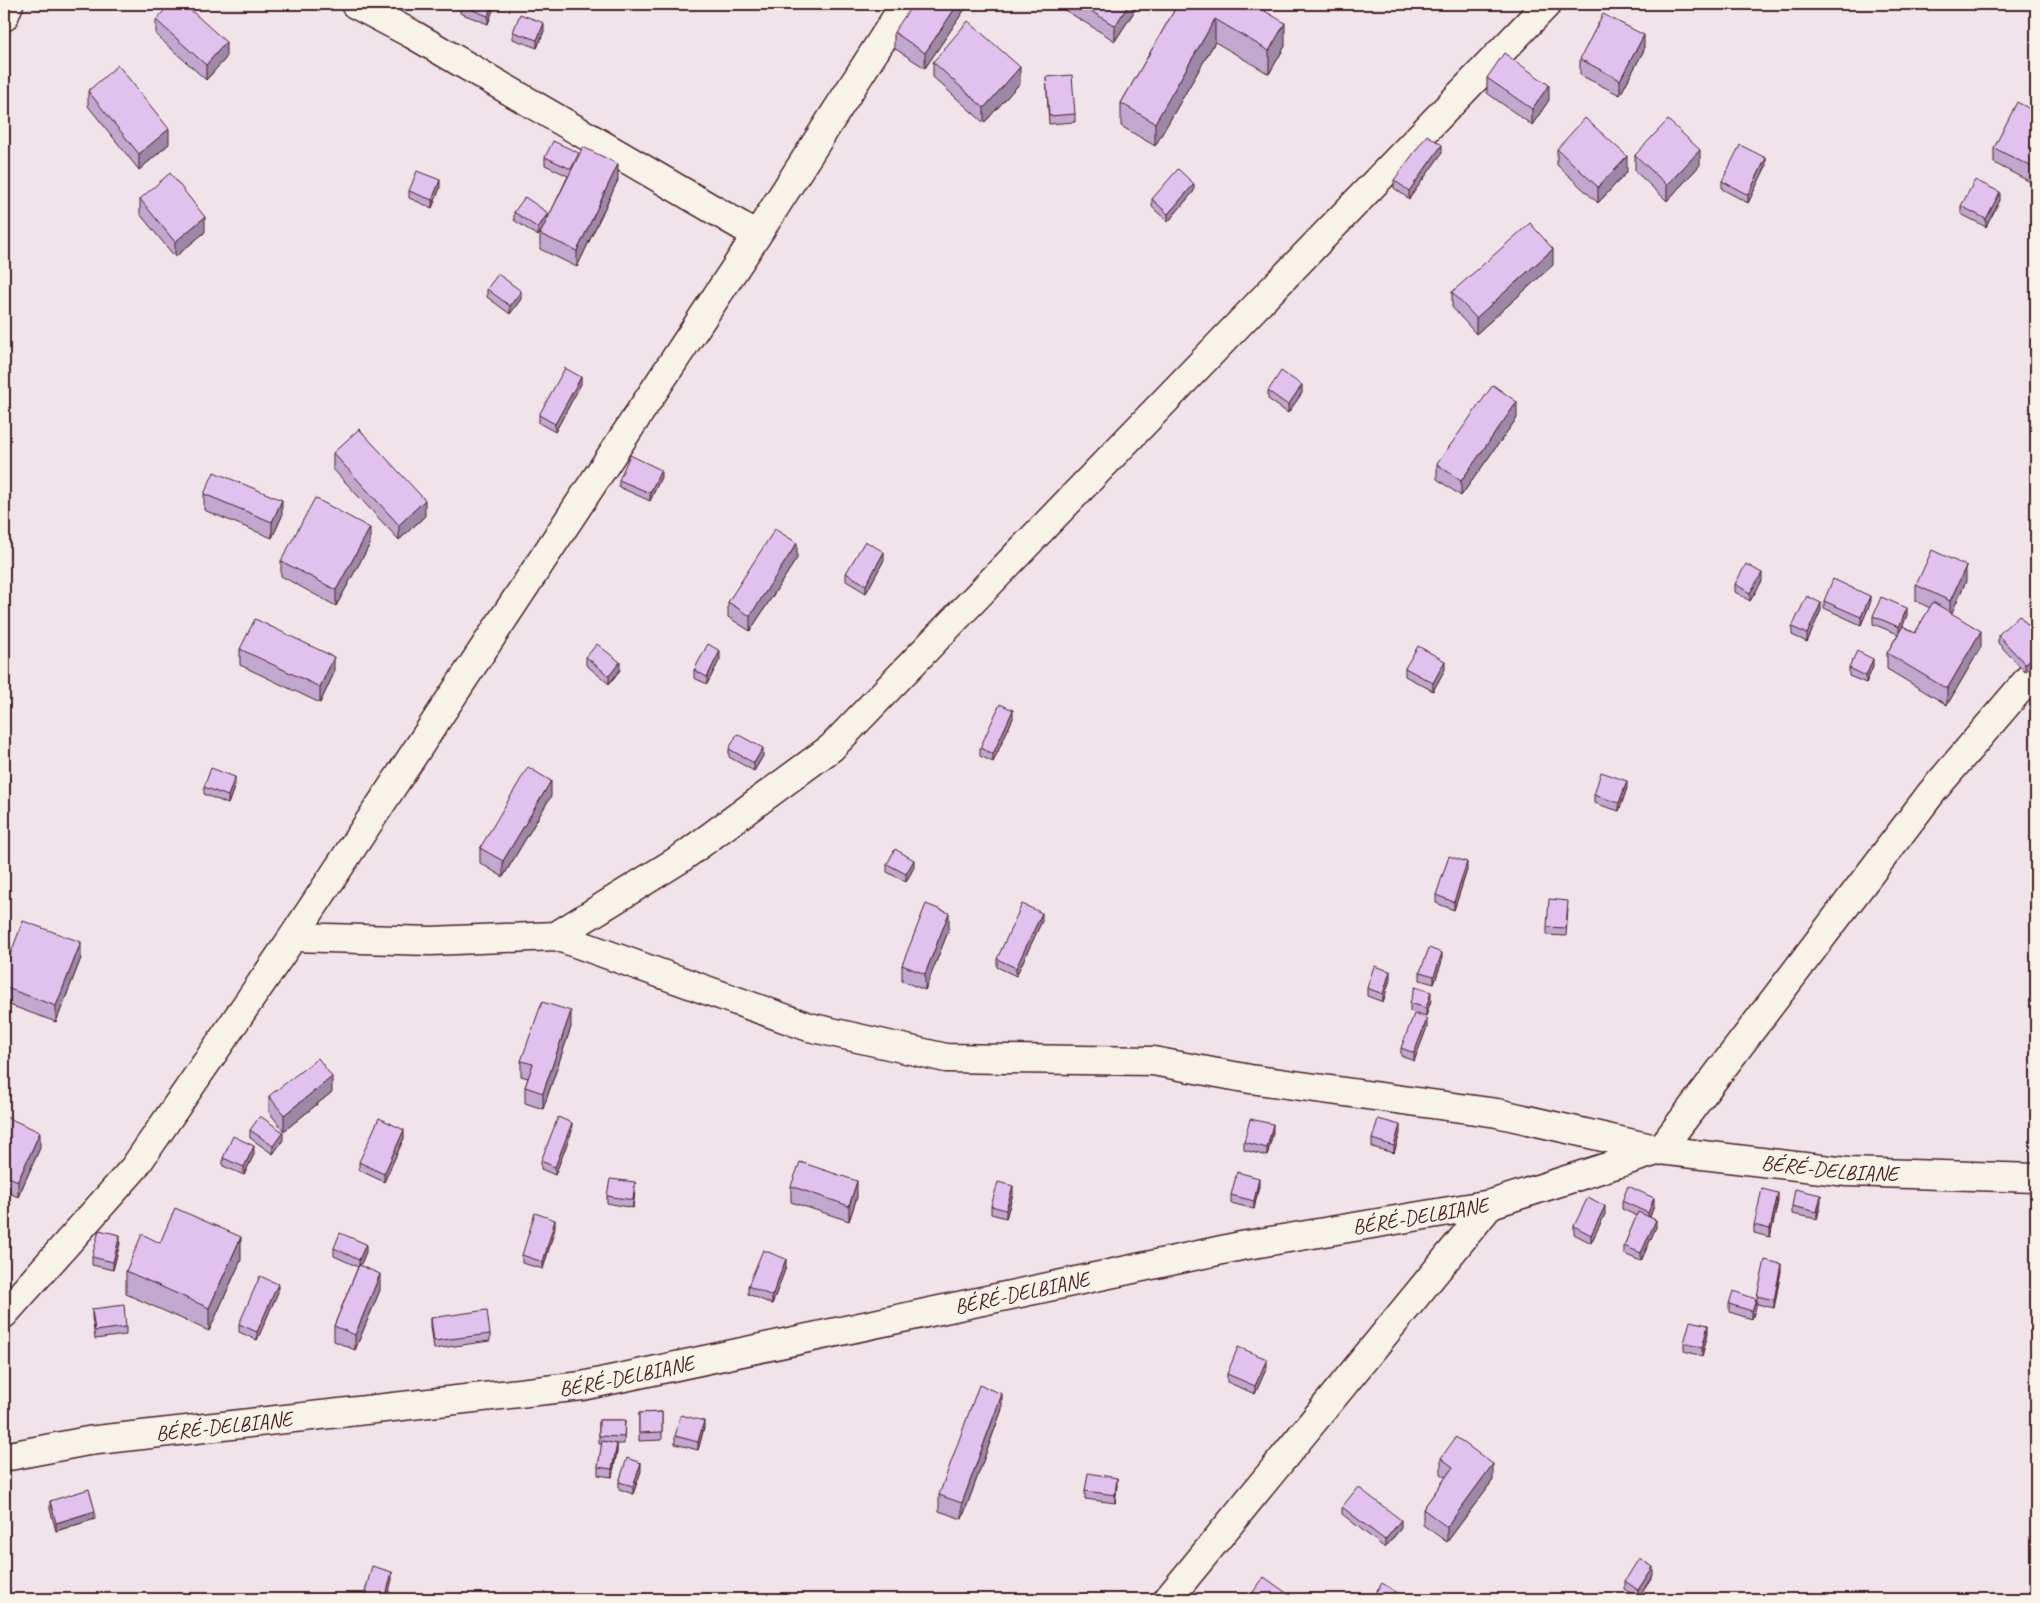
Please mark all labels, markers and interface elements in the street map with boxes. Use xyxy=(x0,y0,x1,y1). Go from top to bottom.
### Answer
street label: BÉRÉ-DELBIANE xyxy=(1760,1149,1901,1187)
street label: BÉRÉ-DELBIANE xyxy=(1351,1191,1493,1240)
street label: BÉRÉ-DELBIANE xyxy=(952,1265,1094,1320)
street label: BÉRÉ-DELBIANE xyxy=(558,1349,699,1401)
street label: BÉRÉ-DELBIANE xyxy=(154,1405,296,1446)

